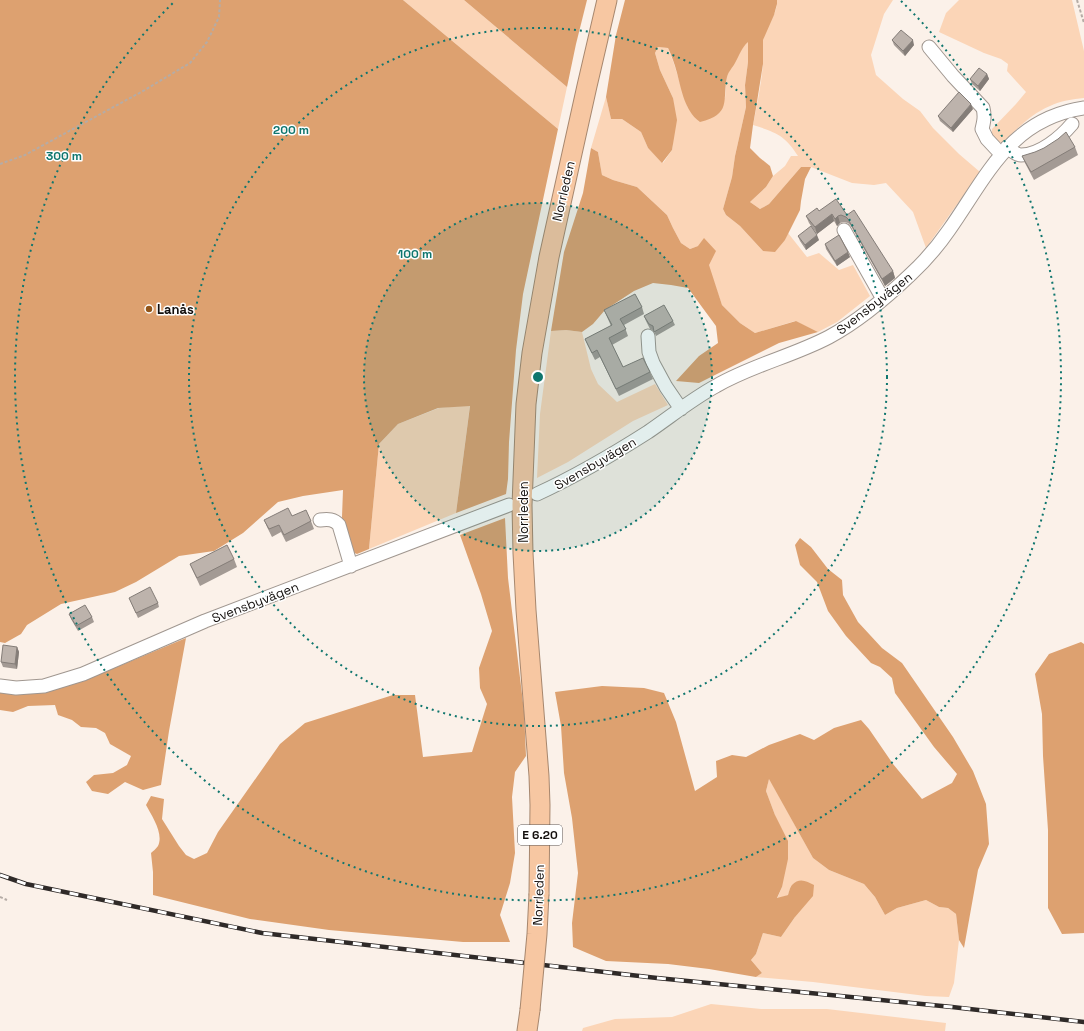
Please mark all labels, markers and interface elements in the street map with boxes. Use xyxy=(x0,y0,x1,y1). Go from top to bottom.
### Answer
text: 200 m xyxy=(273,122,309,138)
text: 300 m xyxy=(46,148,82,164)
street label: Norrleden xyxy=(548,159,579,223)
text: 100 m xyxy=(398,246,432,262)
street label: Svensbyvägen xyxy=(833,268,916,338)
place label: Lanås xyxy=(157,301,194,318)
marker: Lanås xyxy=(144,304,154,314)
centre of rings xyxy=(531,370,545,384)
street label: Svensbyvägen xyxy=(551,433,639,494)
street label: Norrleden xyxy=(515,481,532,543)
street label: Svensbyvägen xyxy=(209,578,301,627)
road number: E 6.20 xyxy=(518,825,562,845)
street label: Norrleden xyxy=(529,864,548,926)

